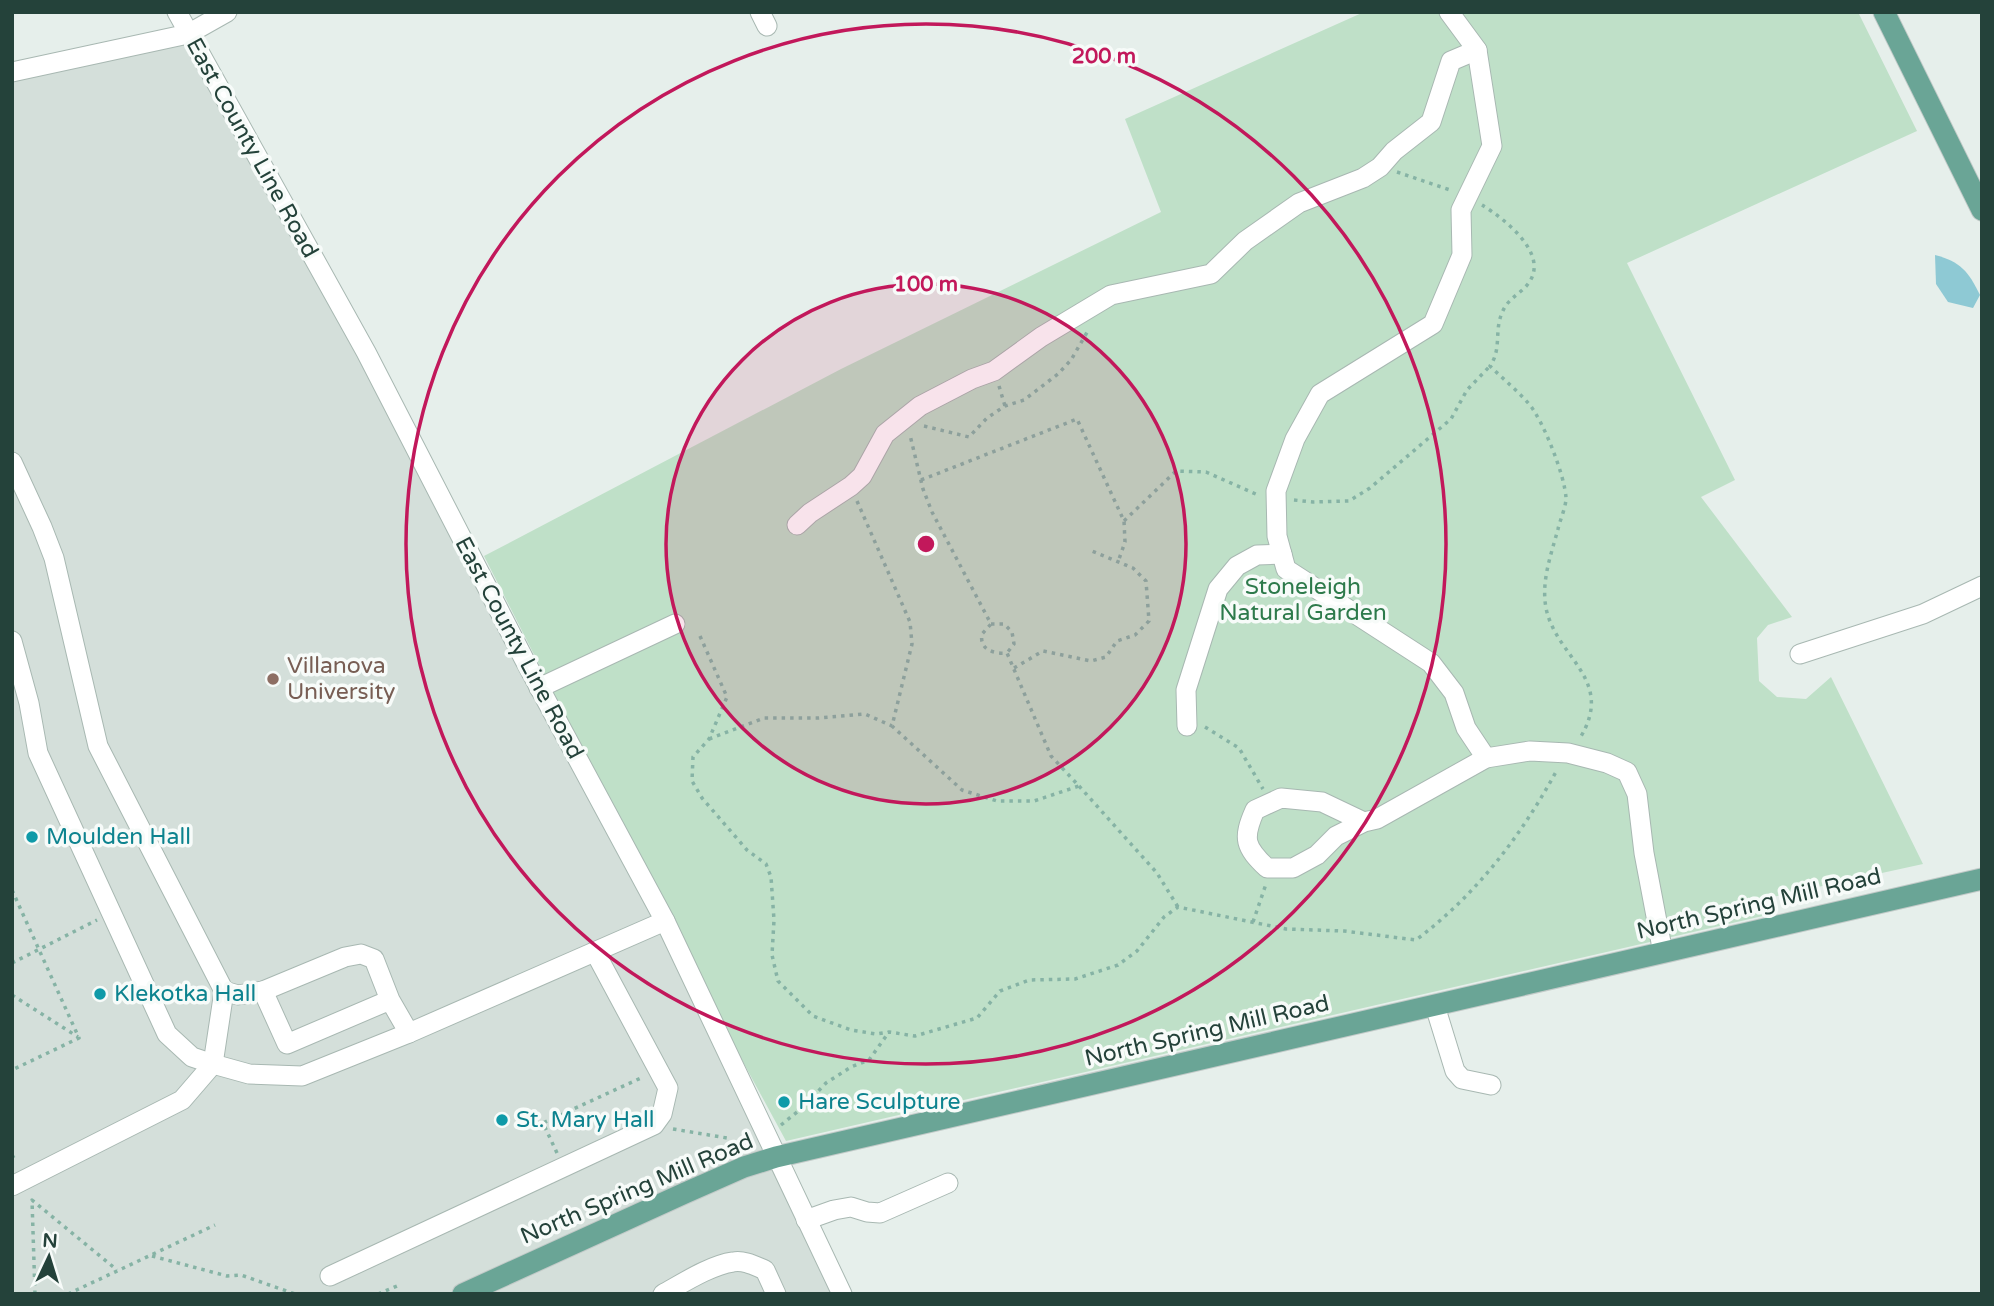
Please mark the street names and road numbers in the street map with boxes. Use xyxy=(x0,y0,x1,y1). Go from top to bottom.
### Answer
street label: East County Line Road xyxy=(180,33,324,263)
street label: East County Line Road xyxy=(449,532,589,764)
street label: North Spring Mill Road xyxy=(1634,862,1884,946)
street label: North Spring Mill Road xyxy=(1082,989,1332,1073)
street label: North Spring Mill Road xyxy=(516,1127,758,1251)

